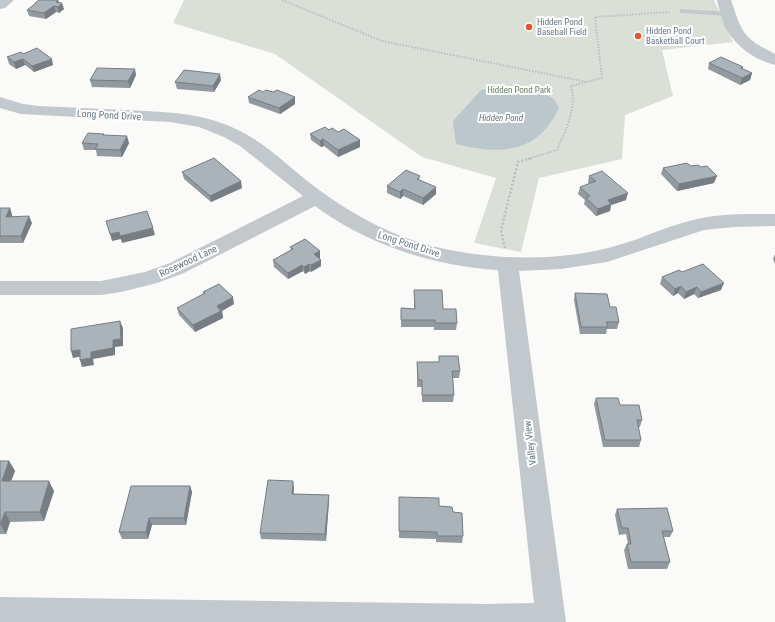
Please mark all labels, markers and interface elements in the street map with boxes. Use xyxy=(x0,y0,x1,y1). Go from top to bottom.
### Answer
place label: Hidden Pond Baseball Field xyxy=(537,17,587,37)
marker: Hidden Pond Baseball Field xyxy=(524,22,534,32)
place label: Hidden Pond Basketball Court xyxy=(646,26,705,46)
marker: Hidden Pond Basketball Court xyxy=(633,31,643,41)
park label: Hidden Pond Park xyxy=(487,85,551,95)
street label: Long Pond Drive xyxy=(77,108,142,122)
water label: Hidden Pond xyxy=(479,113,524,123)
street label: Long Pond Drive xyxy=(377,229,442,259)
street label: Rosewood Lane xyxy=(157,243,219,279)
street label: Valley View xyxy=(522,420,538,466)

